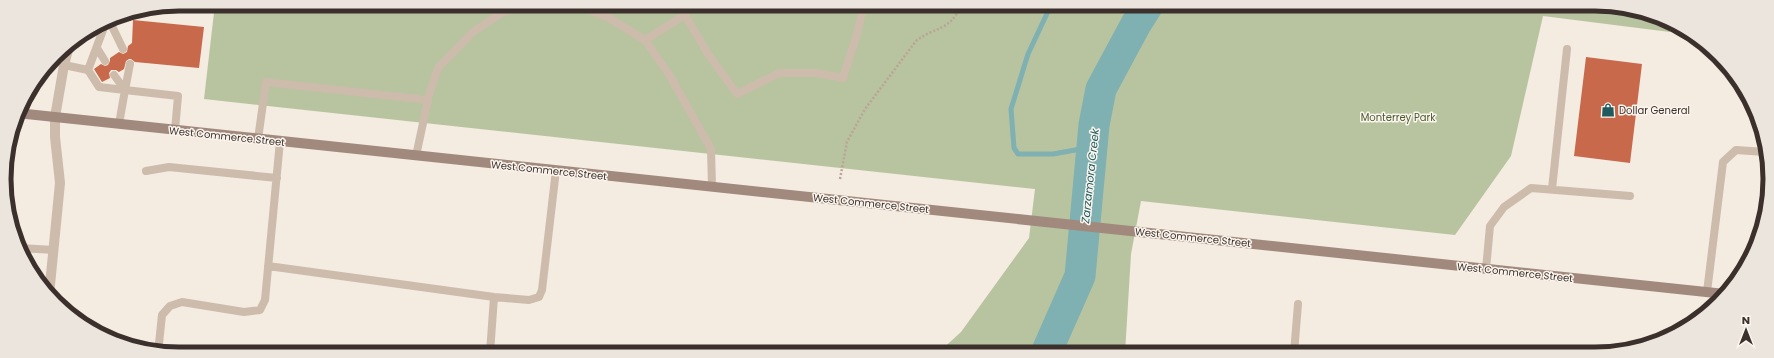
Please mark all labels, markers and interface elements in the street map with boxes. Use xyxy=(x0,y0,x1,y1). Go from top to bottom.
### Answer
shop icon: Dollar General xyxy=(1600,102,1616,118)
place label: Dollar General xyxy=(1619,103,1690,118)
park label: Monterrey Park xyxy=(1361,110,1436,125)
street label: West Commerce Street xyxy=(168,123,286,150)
water label: Zarzamora Creek xyxy=(1077,127,1103,225)
street label: West Commerce Street xyxy=(490,157,608,184)
street label: West Commerce Street xyxy=(812,190,930,217)
street label: West Commerce Street xyxy=(1134,224,1252,251)
street label: West Commerce Street xyxy=(1456,259,1574,286)
north arrow xyxy=(1726,310,1766,350)
text: N xyxy=(1742,312,1750,328)

